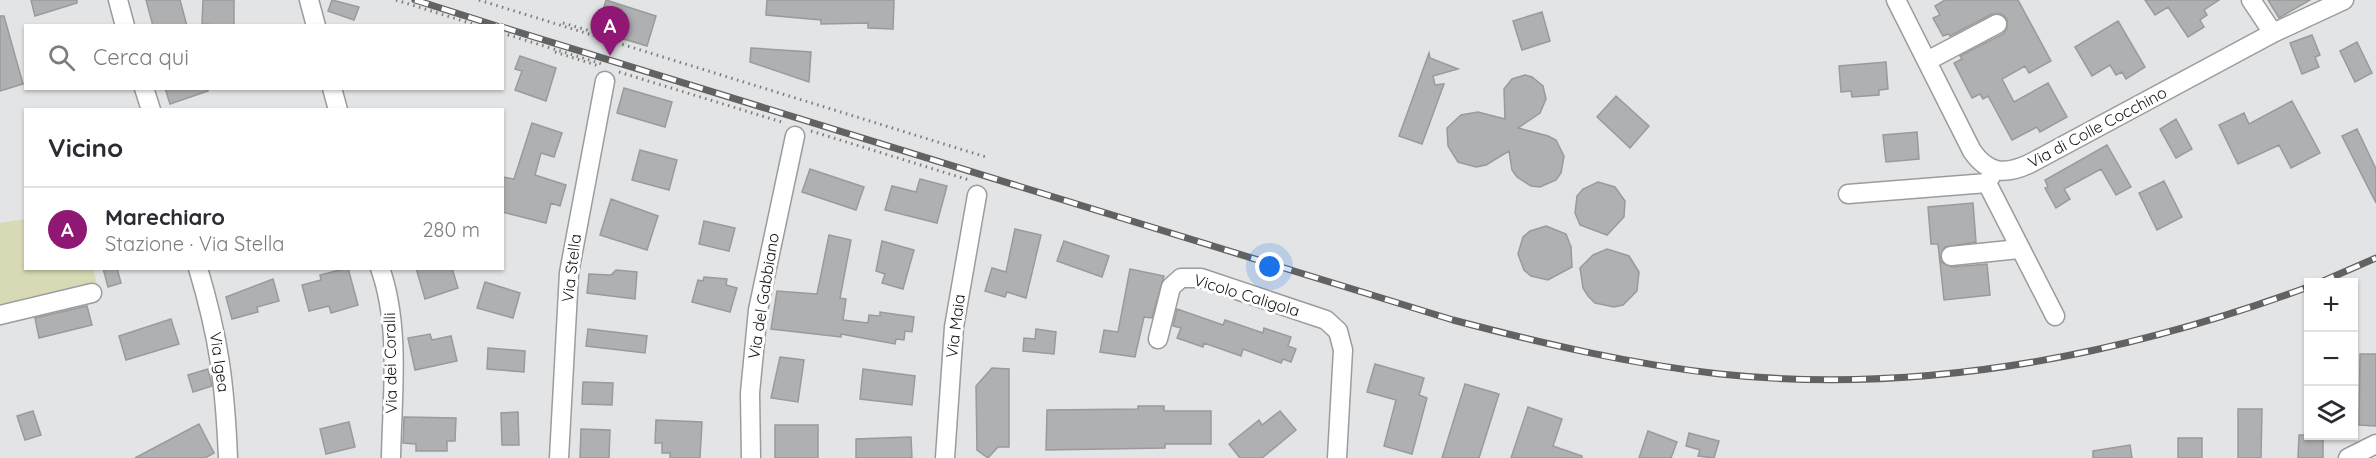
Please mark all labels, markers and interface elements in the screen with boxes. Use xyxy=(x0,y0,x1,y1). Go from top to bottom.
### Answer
pin: A xyxy=(590,7,630,56)
search box xyxy=(24,24,504,90)
icon: search xyxy=(45,41,78,74)
text: Cerca qui xyxy=(93,43,189,71)
street label: Via di Colle Cocchino xyxy=(2024,82,2170,172)
text: Vicino xyxy=(48,131,123,164)
text: Marechiaro xyxy=(105,203,225,231)
text: A xyxy=(61,217,74,242)
text: 280 m xyxy=(423,217,480,242)
text: Stazione · Via Stella xyxy=(105,231,284,256)
street label: Via del Gabbiano xyxy=(743,232,783,360)
street label: Via Stella xyxy=(557,233,585,303)
your location xyxy=(1255,252,1284,281)
street label: Vicolo Caligola xyxy=(1192,269,1302,321)
map controls xyxy=(2304,278,2358,440)
button: + xyxy=(2304,278,2358,332)
street label: Via Maia xyxy=(941,293,969,359)
street label: Via dei Coralli xyxy=(379,312,401,414)
street label: Via Igea xyxy=(206,331,234,393)
button: − xyxy=(2304,332,2358,386)
button: layers xyxy=(2304,386,2358,440)

